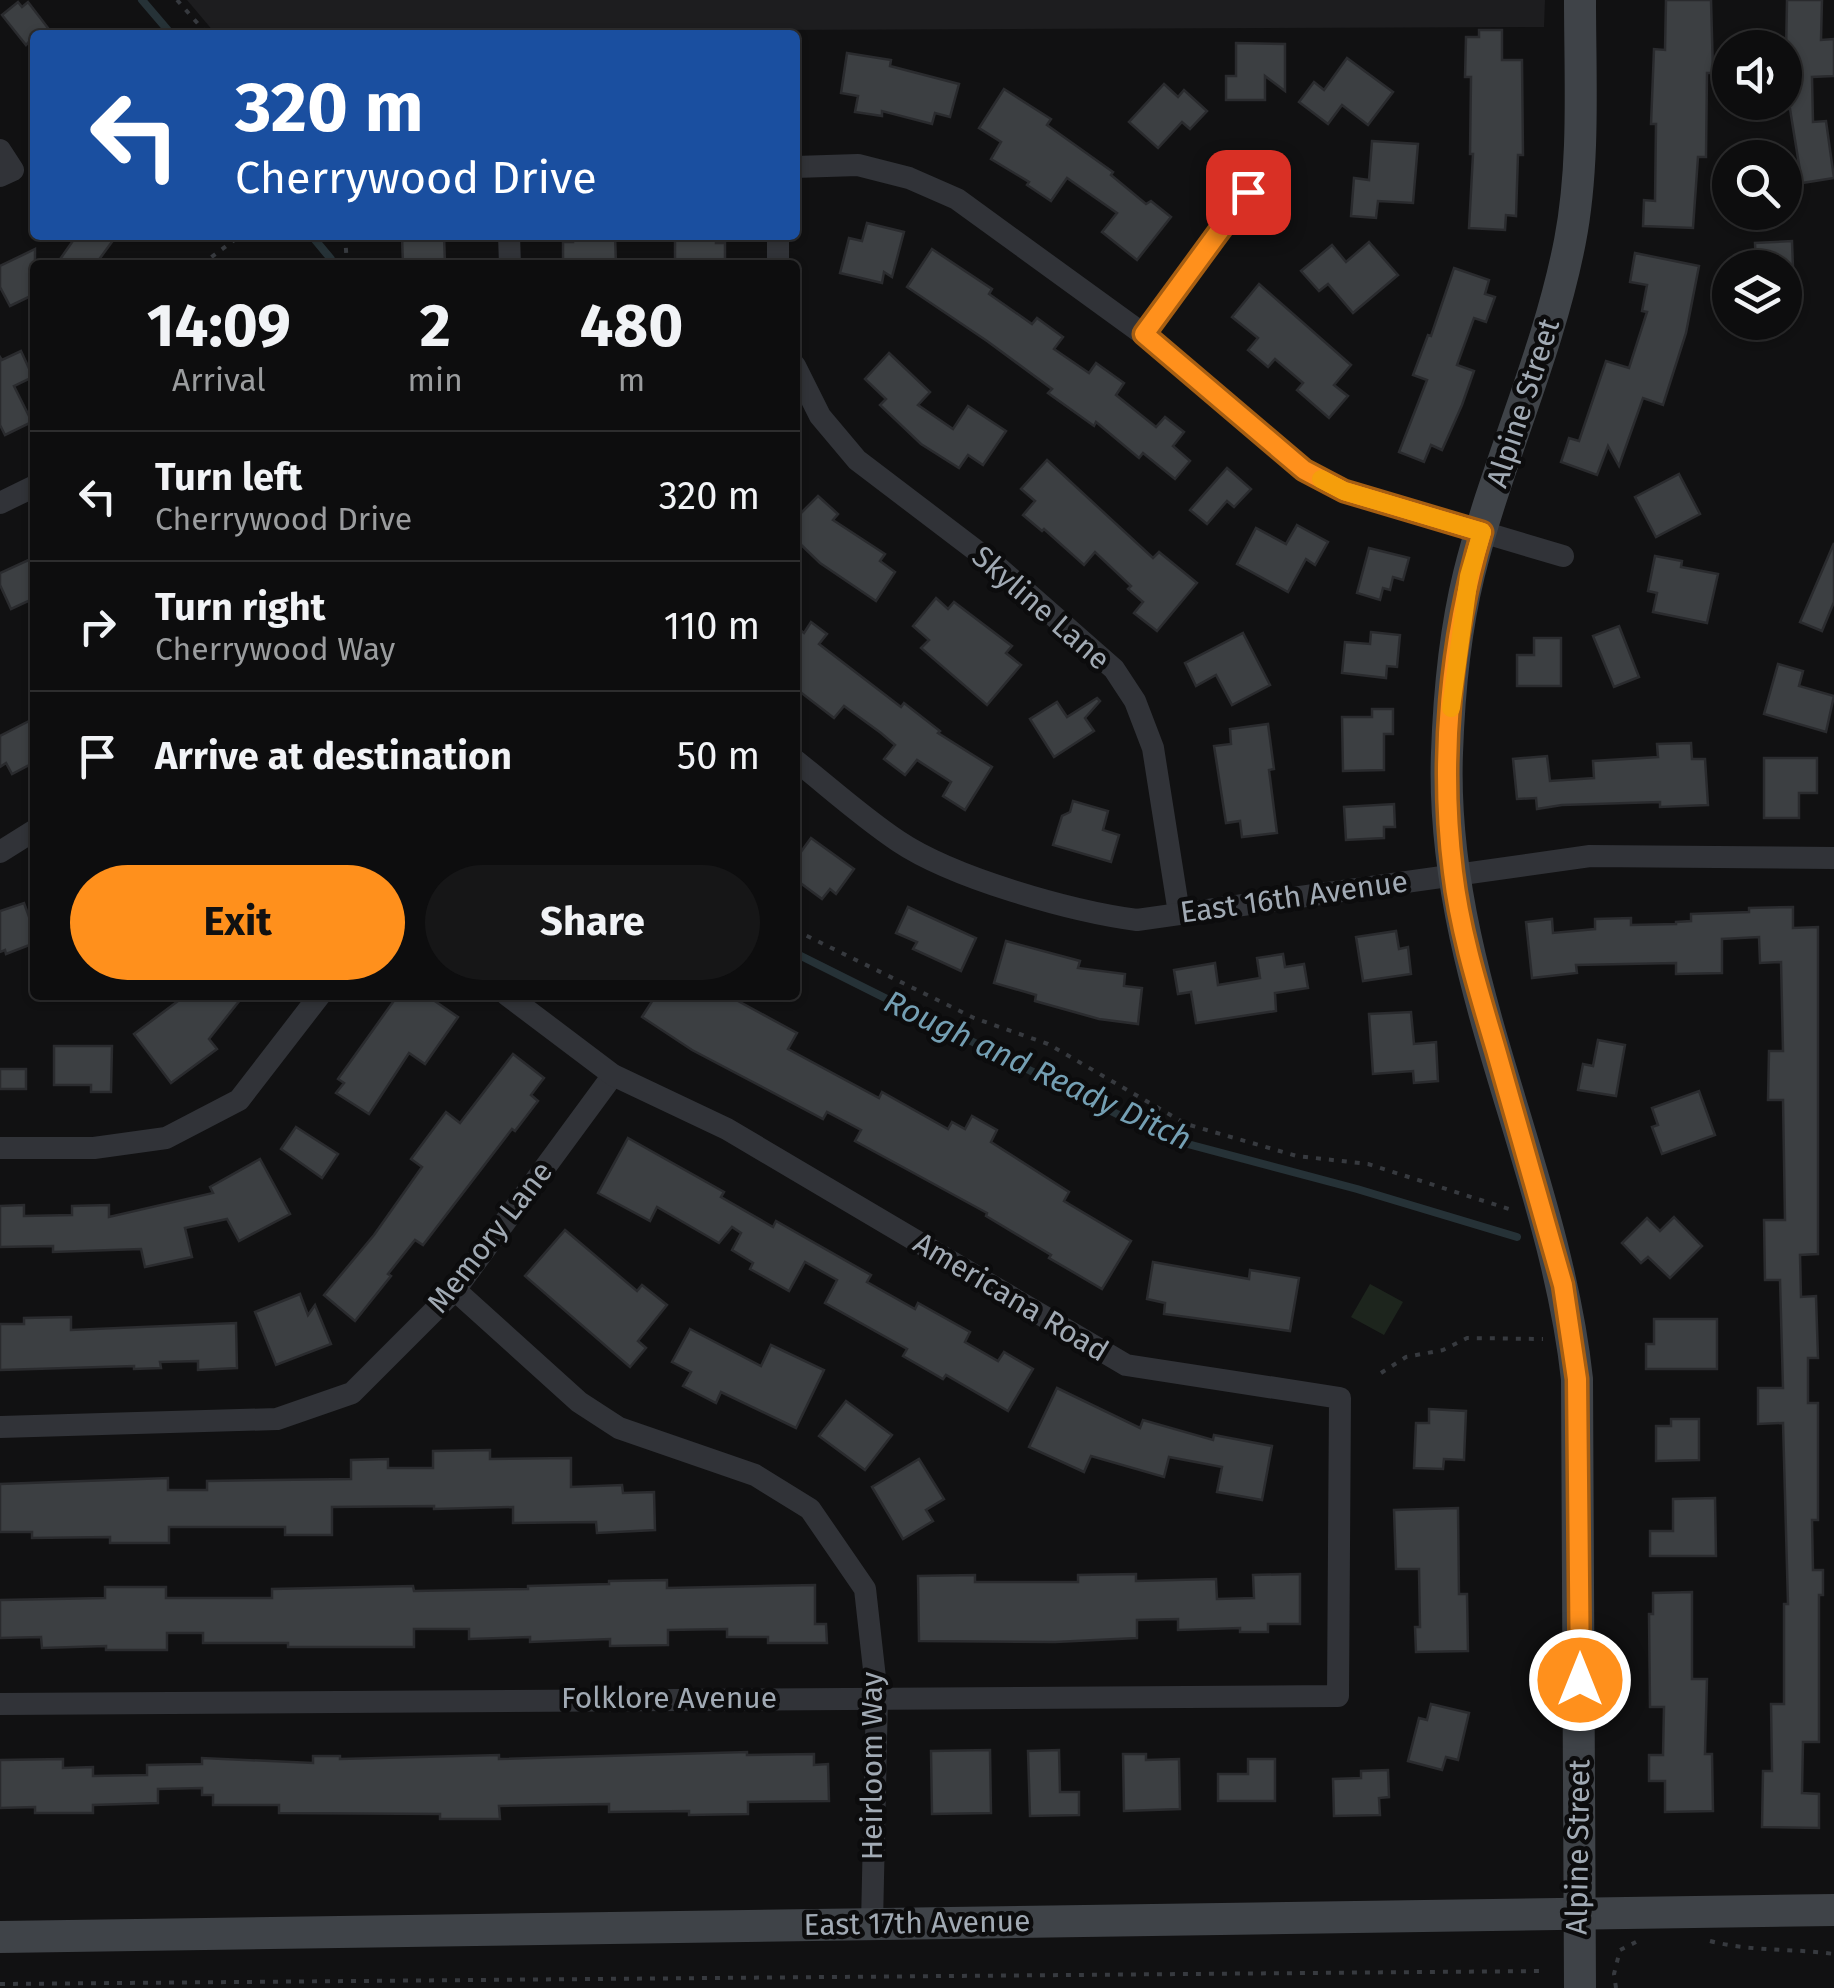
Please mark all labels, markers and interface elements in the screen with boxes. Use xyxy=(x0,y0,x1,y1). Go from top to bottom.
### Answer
map controls xyxy=(1712,30,1802,340)
button: sound xyxy=(1712,30,1802,120)
text: 320 m xyxy=(235,66,424,150)
icon: left xyxy=(70,70,200,200)
button: search xyxy=(1712,140,1802,230)
pin xyxy=(1206,150,1291,235)
text: Cherrywood Drive xyxy=(235,151,597,205)
icon: arrive xyxy=(1221,165,1276,220)
button: layers xyxy=(1712,250,1802,340)
text: 14:09 xyxy=(147,290,291,362)
text: 2 xyxy=(420,290,451,362)
text: 480 xyxy=(579,290,683,362)
street label: Alpine Street xyxy=(1479,314,1567,492)
text: Arrival xyxy=(172,361,266,399)
text: min xyxy=(408,361,463,399)
text: m xyxy=(618,361,645,399)
text: Turn left xyxy=(155,454,302,500)
icon: left xyxy=(70,469,125,524)
text: 320 m xyxy=(659,473,760,519)
text: Cherrywood Drive xyxy=(155,500,412,538)
street label: Skyline Lane xyxy=(965,538,1117,678)
text: Turn right xyxy=(155,584,325,630)
icon: right xyxy=(70,599,125,654)
text: 110 m xyxy=(664,603,760,649)
text: Cherrywood Way xyxy=(155,630,395,668)
icon: arrive xyxy=(70,729,125,784)
text: Arrive at destination xyxy=(155,733,512,779)
text: 50 m xyxy=(677,733,760,779)
street label: East 16th Avenue xyxy=(1178,863,1410,931)
button: Exit xyxy=(70,865,405,980)
button: Share xyxy=(425,865,760,980)
water label: Rough and Ready Ditch xyxy=(878,982,1198,1158)
street label: Memory Lane xyxy=(420,1154,560,1320)
street label: Americana Road xyxy=(907,1225,1115,1369)
position arrow xyxy=(1528,1628,1632,1732)
street label: Heirloom Way xyxy=(854,1671,890,1860)
street label: Folklore Avenue xyxy=(561,1680,777,1716)
street label: Alpine Street xyxy=(1558,1759,1598,1935)
street label: East 17th Avenue xyxy=(803,1903,1031,1943)

